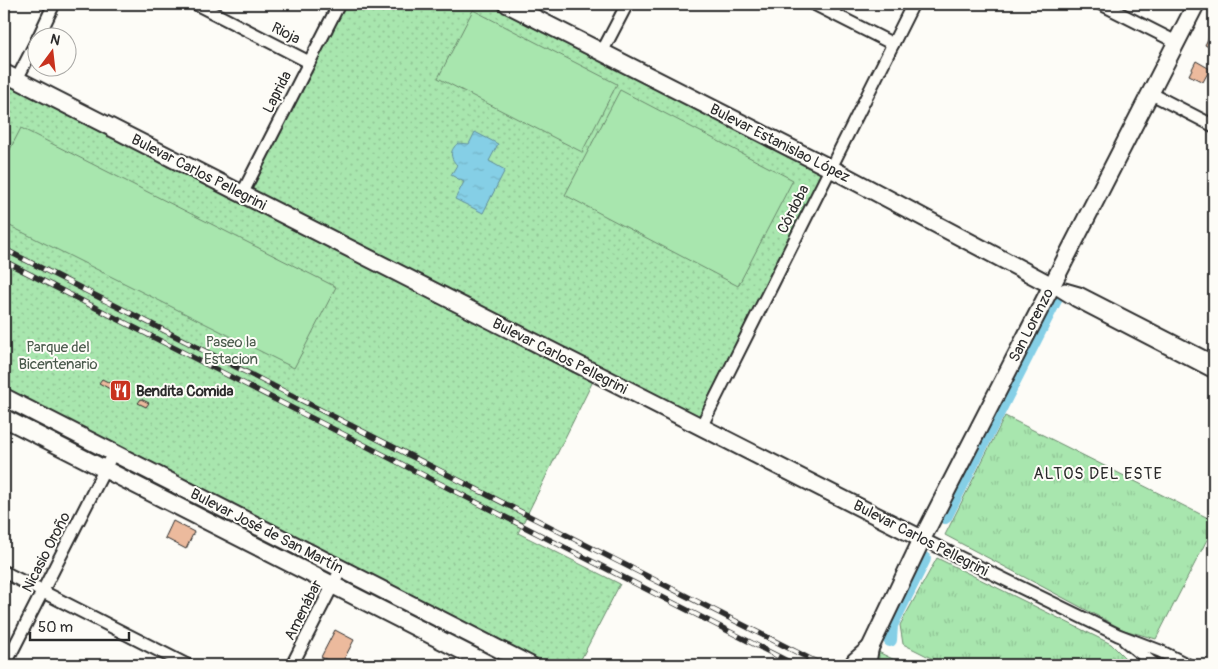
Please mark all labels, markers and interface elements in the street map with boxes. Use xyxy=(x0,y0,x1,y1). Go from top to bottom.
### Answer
street label: Rioja xyxy=(268,18,303,49)
north arrow xyxy=(28,28,78,78)
text: N xyxy=(48,30,62,49)
street label: Laprida xyxy=(259,68,296,117)
street label: Bulevar Estanislao López xyxy=(706,100,853,187)
street label: Bulevar Carlos Pellegrini xyxy=(128,130,270,215)
street label: Córdoba xyxy=(773,182,814,237)
street label: San Lorenzo xyxy=(1005,285,1058,365)
street label: Bulevar Carlos Pellegrini xyxy=(489,314,631,399)
park label: Paseo la Estacion xyxy=(204,333,258,369)
park label: Parque del Bicentenario xyxy=(19,338,97,374)
restaurant icon: Bendita Comida xyxy=(108,379,132,403)
place label: Bendita Comida xyxy=(136,382,234,401)
district label: ALTOS DEL ESTE xyxy=(1033,464,1163,484)
street label: Bulevar José de San Martín xyxy=(187,484,347,578)
street label: Bulevar Carlos Pellegrini xyxy=(850,496,992,581)
street label: Nicasio Oroño xyxy=(18,509,75,595)
street label: Amenábar xyxy=(280,576,327,644)
scale bar xyxy=(30,609,129,641)
text: 50 m xyxy=(38,618,73,637)

